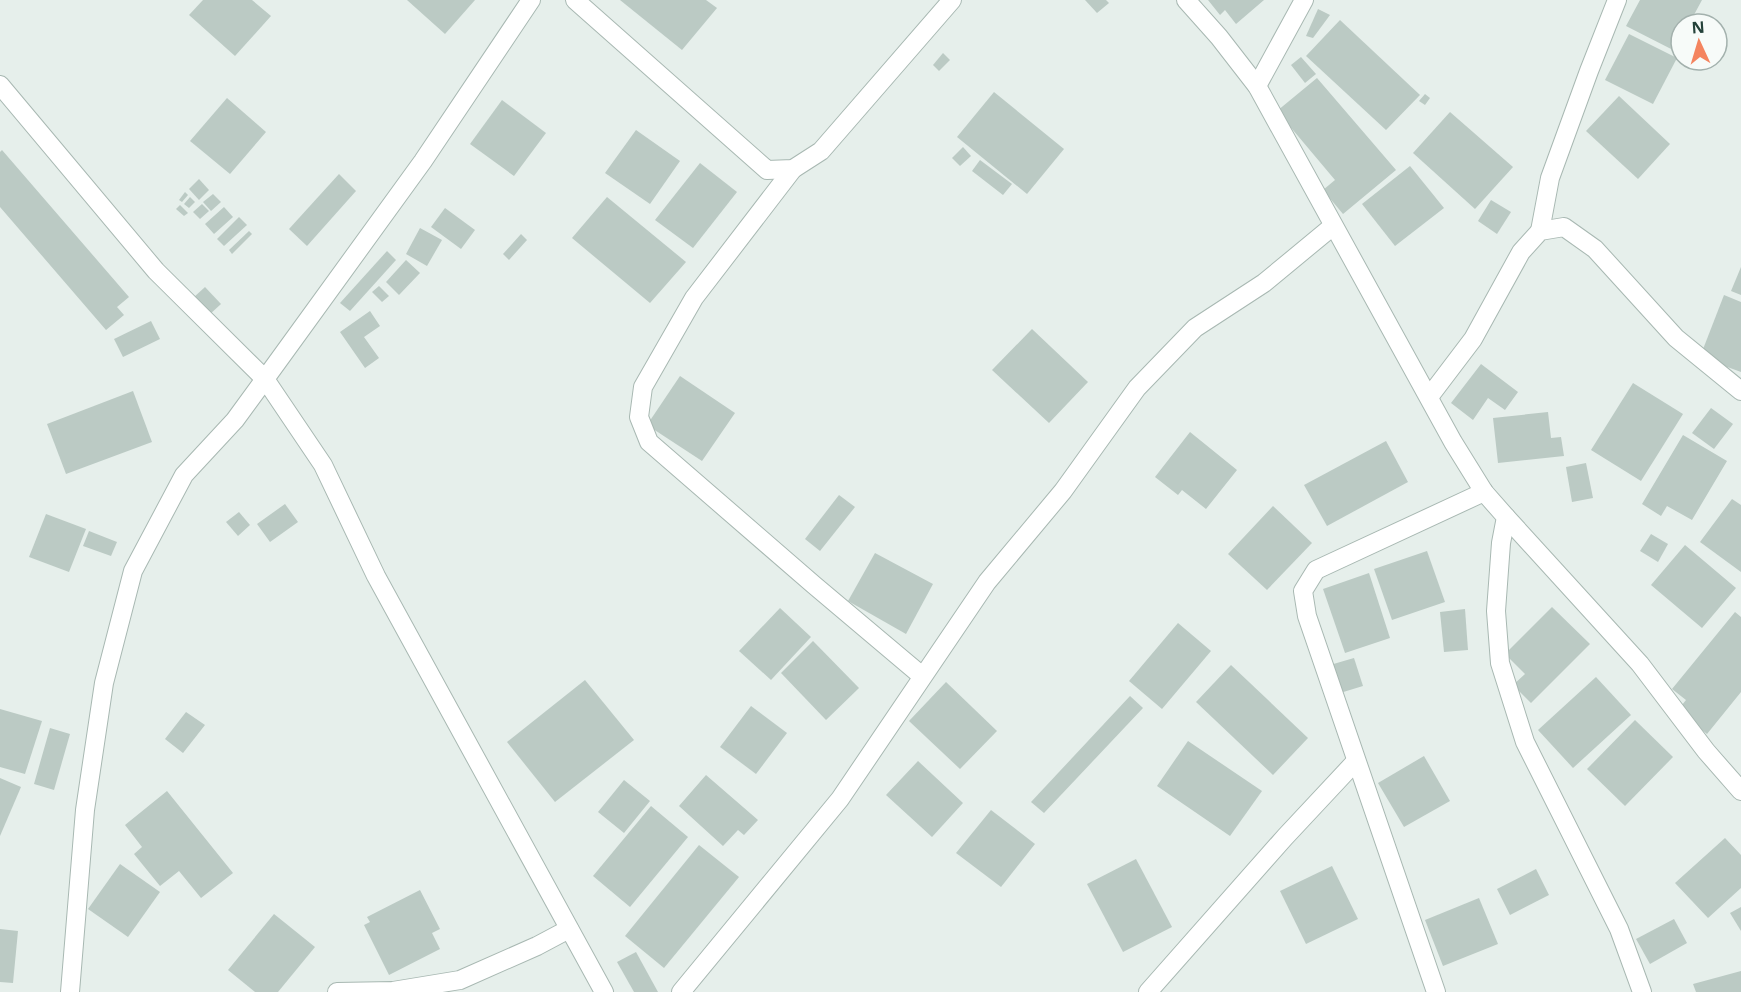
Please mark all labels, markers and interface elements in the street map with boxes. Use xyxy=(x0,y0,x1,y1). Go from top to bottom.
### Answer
north arrow xyxy=(1669,12,1729,72)
text: N xyxy=(1691,16,1705,38)

